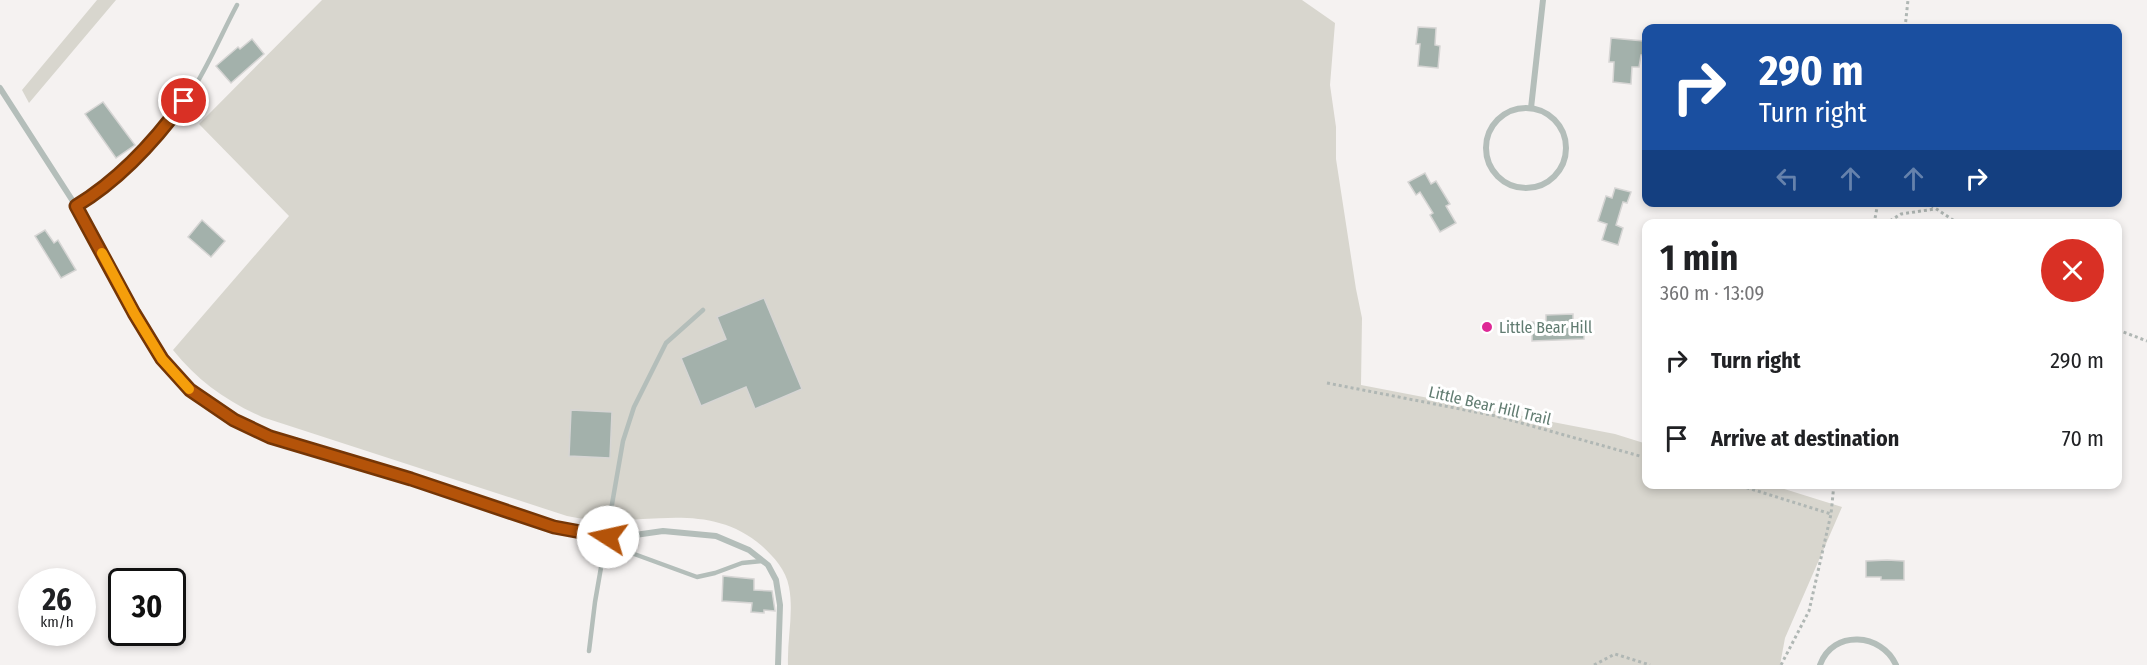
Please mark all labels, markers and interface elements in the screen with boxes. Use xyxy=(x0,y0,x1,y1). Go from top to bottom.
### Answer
text: 290 m xyxy=(1759,46,1864,96)
icon: right xyxy=(1660,48,1738,126)
pin xyxy=(158,75,209,126)
icon: arrive xyxy=(167,84,200,117)
text: Turn right xyxy=(1759,97,1867,129)
icon: left xyxy=(1771,162,1804,195)
icon: ahead xyxy=(1834,162,1867,195)
icon: ahead xyxy=(1897,162,1930,195)
icon: right xyxy=(1960,162,1993,195)
text: 1 min xyxy=(1660,236,1738,280)
button: close xyxy=(2041,239,2104,302)
text: 360 m · 13:09 xyxy=(1660,281,1764,305)
place label: Little Bear Hill xyxy=(1499,318,1592,337)
marker: Little Bear Hill xyxy=(1480,320,1494,334)
icon: right xyxy=(1660,344,1693,377)
text: Turn right xyxy=(1711,347,1800,374)
text: 290 m xyxy=(2050,347,2104,374)
street label: Little Bear Hill Trail xyxy=(1427,382,1553,429)
icon: arrive xyxy=(1660,422,1693,455)
text: Arrive at destination xyxy=(1711,425,1899,452)
text: 70 m xyxy=(2062,425,2104,452)
position arrow xyxy=(576,505,640,569)
speed limit sign: 30 xyxy=(108,568,186,646)
text: 26 xyxy=(42,582,72,618)
text: km/h xyxy=(40,613,74,631)

